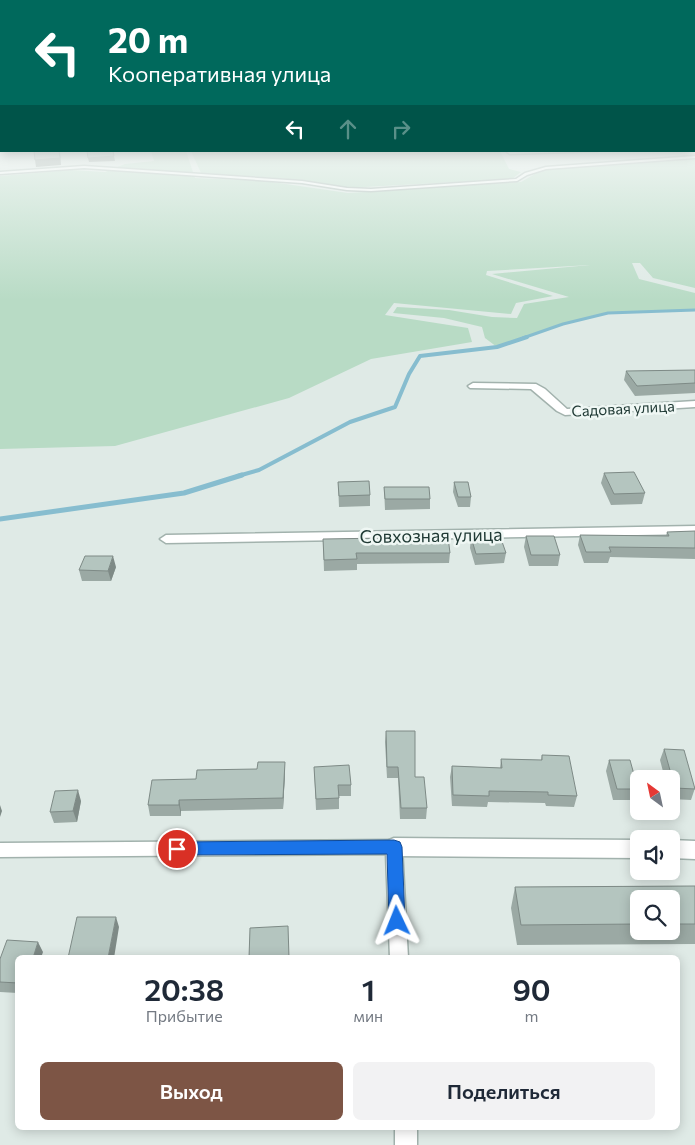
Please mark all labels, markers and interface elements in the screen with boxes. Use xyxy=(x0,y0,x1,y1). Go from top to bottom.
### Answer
text: 20 m xyxy=(108,17,188,60)
icon: left xyxy=(25,20,90,85)
text: Кооперативная улица xyxy=(108,60,331,87)
icon: left xyxy=(281,115,309,143)
icon: ahead xyxy=(334,115,362,143)
icon: right xyxy=(387,115,415,143)
street label: Садовая улица xyxy=(571,396,675,420)
street label: Совхозная улица xyxy=(359,523,503,547)
north arrow xyxy=(630,770,680,820)
map controls xyxy=(630,770,680,940)
pin xyxy=(156,828,198,870)
button: sound xyxy=(630,830,680,880)
icon: arrive xyxy=(163,835,191,863)
button: search xyxy=(630,890,680,940)
position arrow xyxy=(370,894,422,946)
text: 20:38 xyxy=(144,970,224,1007)
text: 1 xyxy=(362,970,375,1007)
text: 90 xyxy=(512,970,551,1007)
text: Прибытие xyxy=(146,1006,223,1025)
text: мин xyxy=(354,1006,383,1025)
text: m xyxy=(525,1006,539,1025)
button: Выход xyxy=(40,1062,343,1120)
button: Поделиться xyxy=(353,1062,655,1120)

